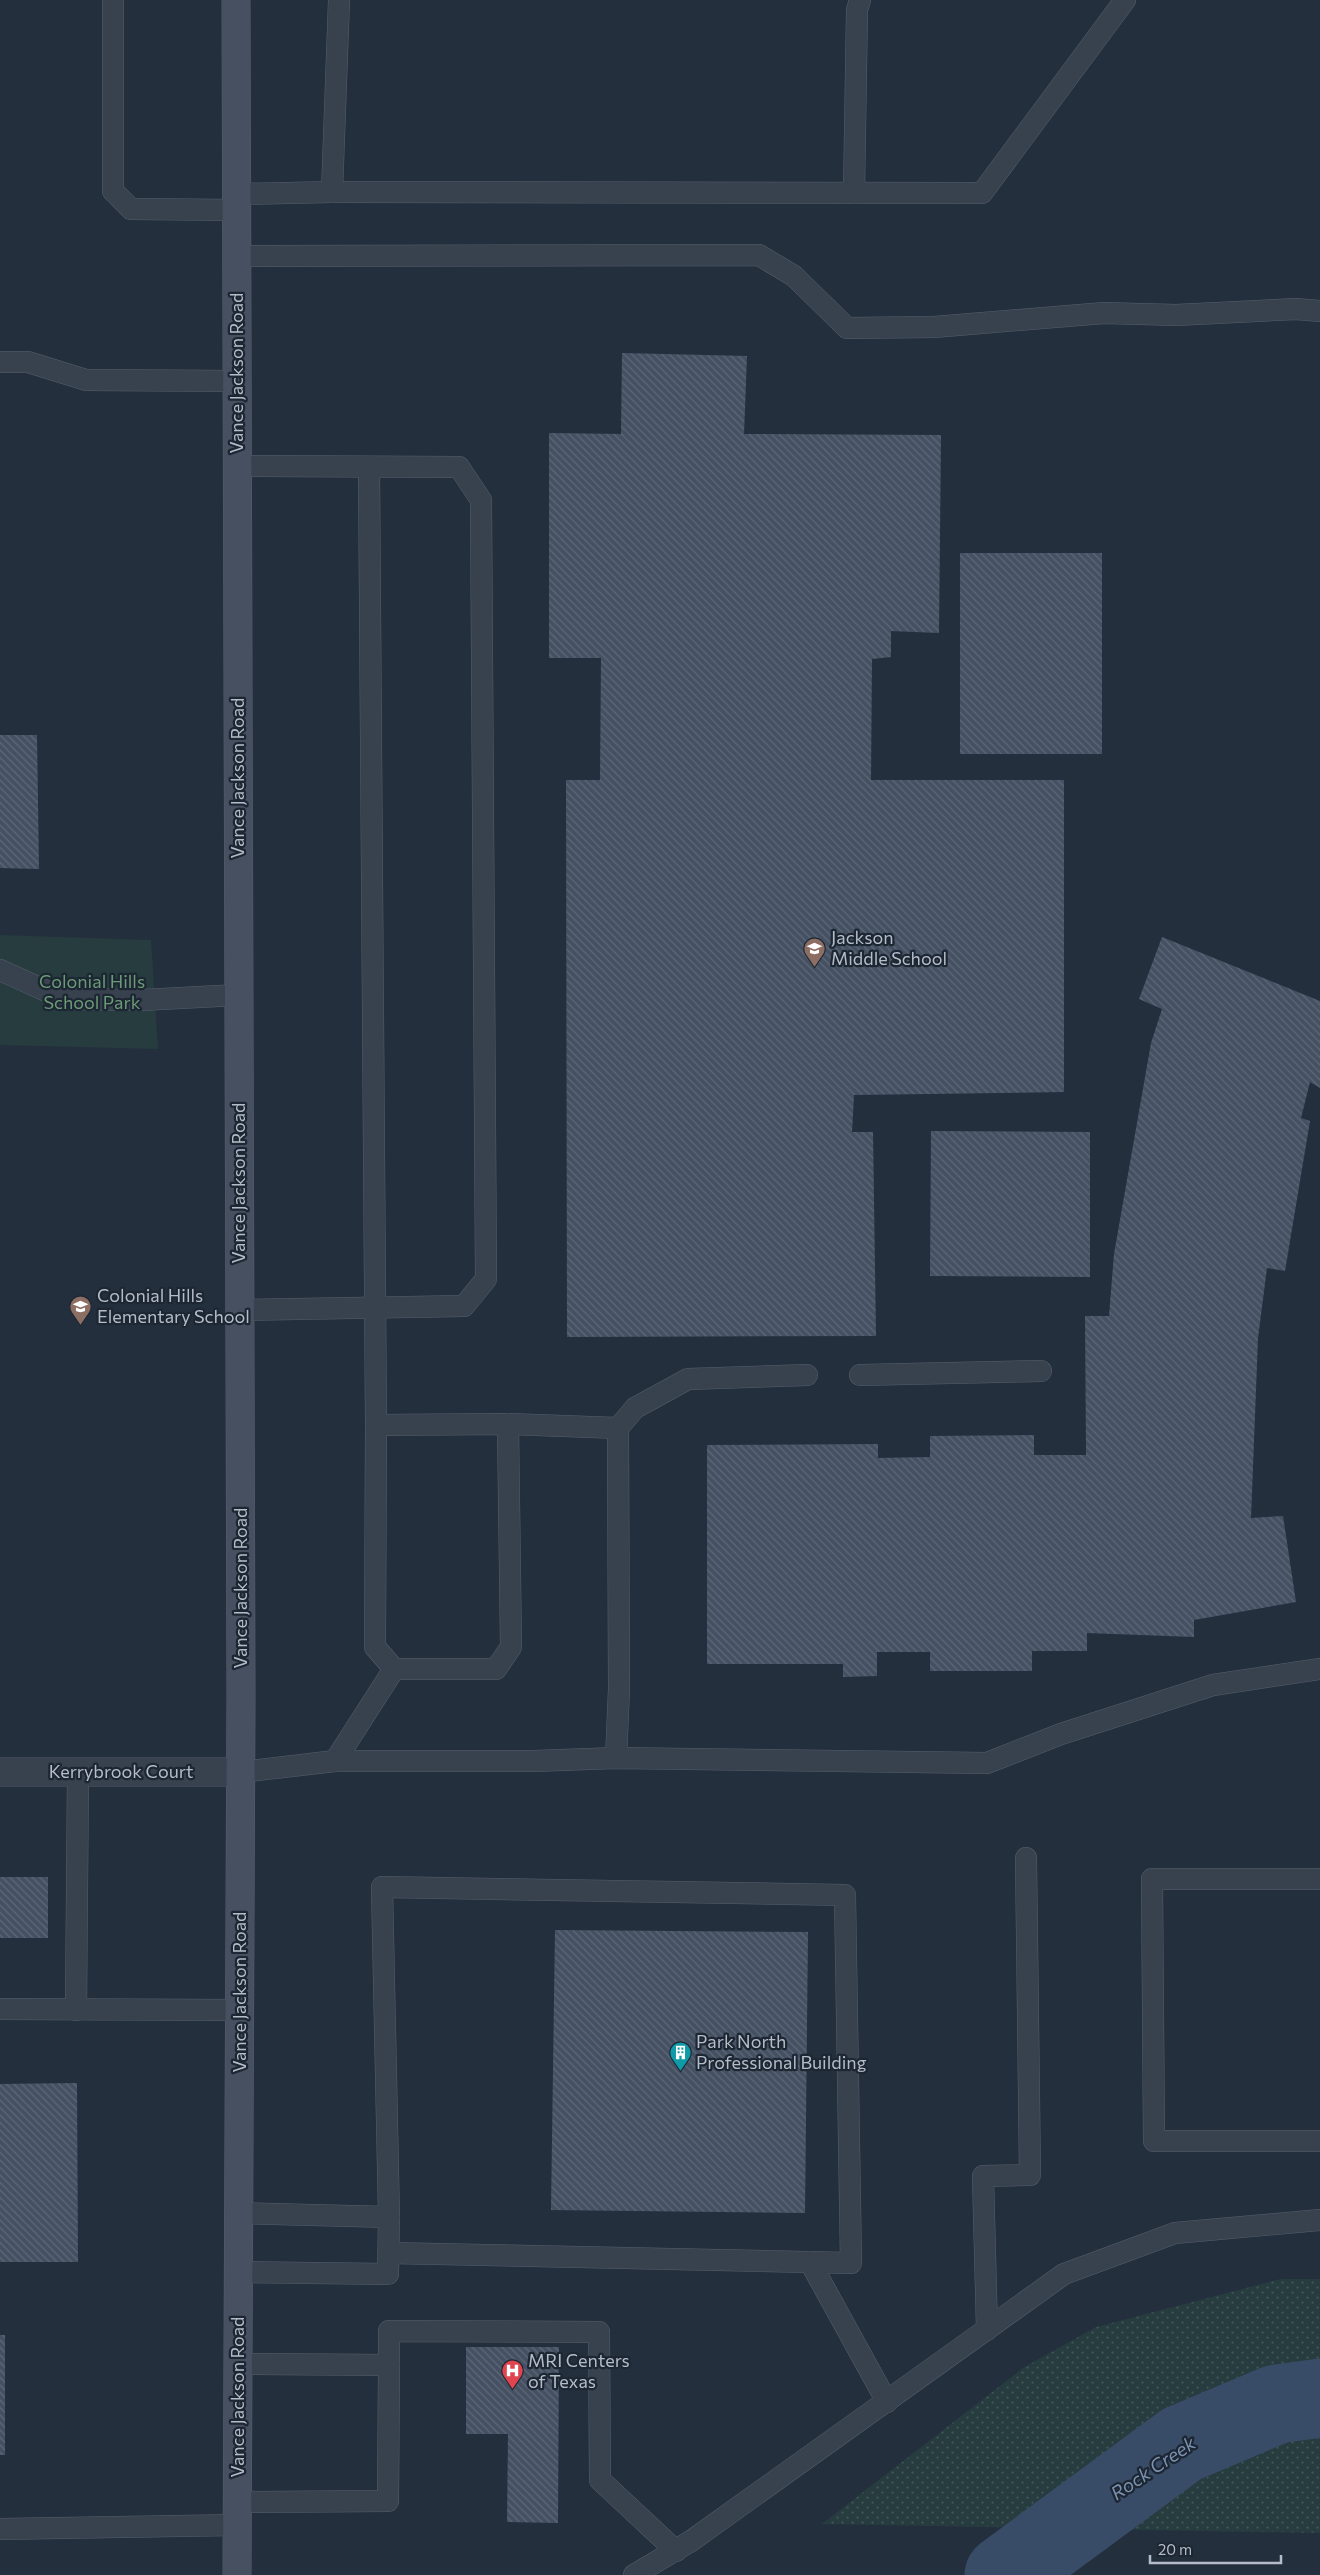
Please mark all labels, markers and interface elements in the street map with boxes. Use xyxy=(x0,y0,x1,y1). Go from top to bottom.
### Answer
street label: Vance Jackson Road xyxy=(225,292,247,454)
street label: Vance Jackson Road xyxy=(226,697,248,859)
place label: Jackson Middle School xyxy=(831,926,947,969)
school or university icon: Jackson Middle School xyxy=(803,936,827,967)
park label: Colonial Hills School Park xyxy=(39,970,145,1013)
street label: Vance Jackson Road xyxy=(227,1102,249,1264)
place label: Colonial Hills Elementary School xyxy=(97,1284,250,1327)
school or university icon: Colonial Hills Elementary School xyxy=(69,1294,93,1325)
street label: Vance Jackson Road xyxy=(229,1507,251,1669)
street label: Kerrybrook Court xyxy=(49,1760,193,1782)
street label: Vance Jackson Road xyxy=(228,1911,250,2073)
place label: Park North Professional Building xyxy=(696,2030,867,2073)
building icon: Park North Professional Building xyxy=(668,2040,692,2071)
street label: Vance Jackson Road xyxy=(226,2316,248,2478)
place label: MRI Centers of Texas xyxy=(528,2349,630,2392)
hospital icon: MRI Centers of Texas xyxy=(500,2359,524,2390)
water label: Rock Creek xyxy=(1106,2430,1200,2504)
scale bar xyxy=(1150,2532,1281,2564)
text: 20 m xyxy=(1158,2540,1192,2558)

